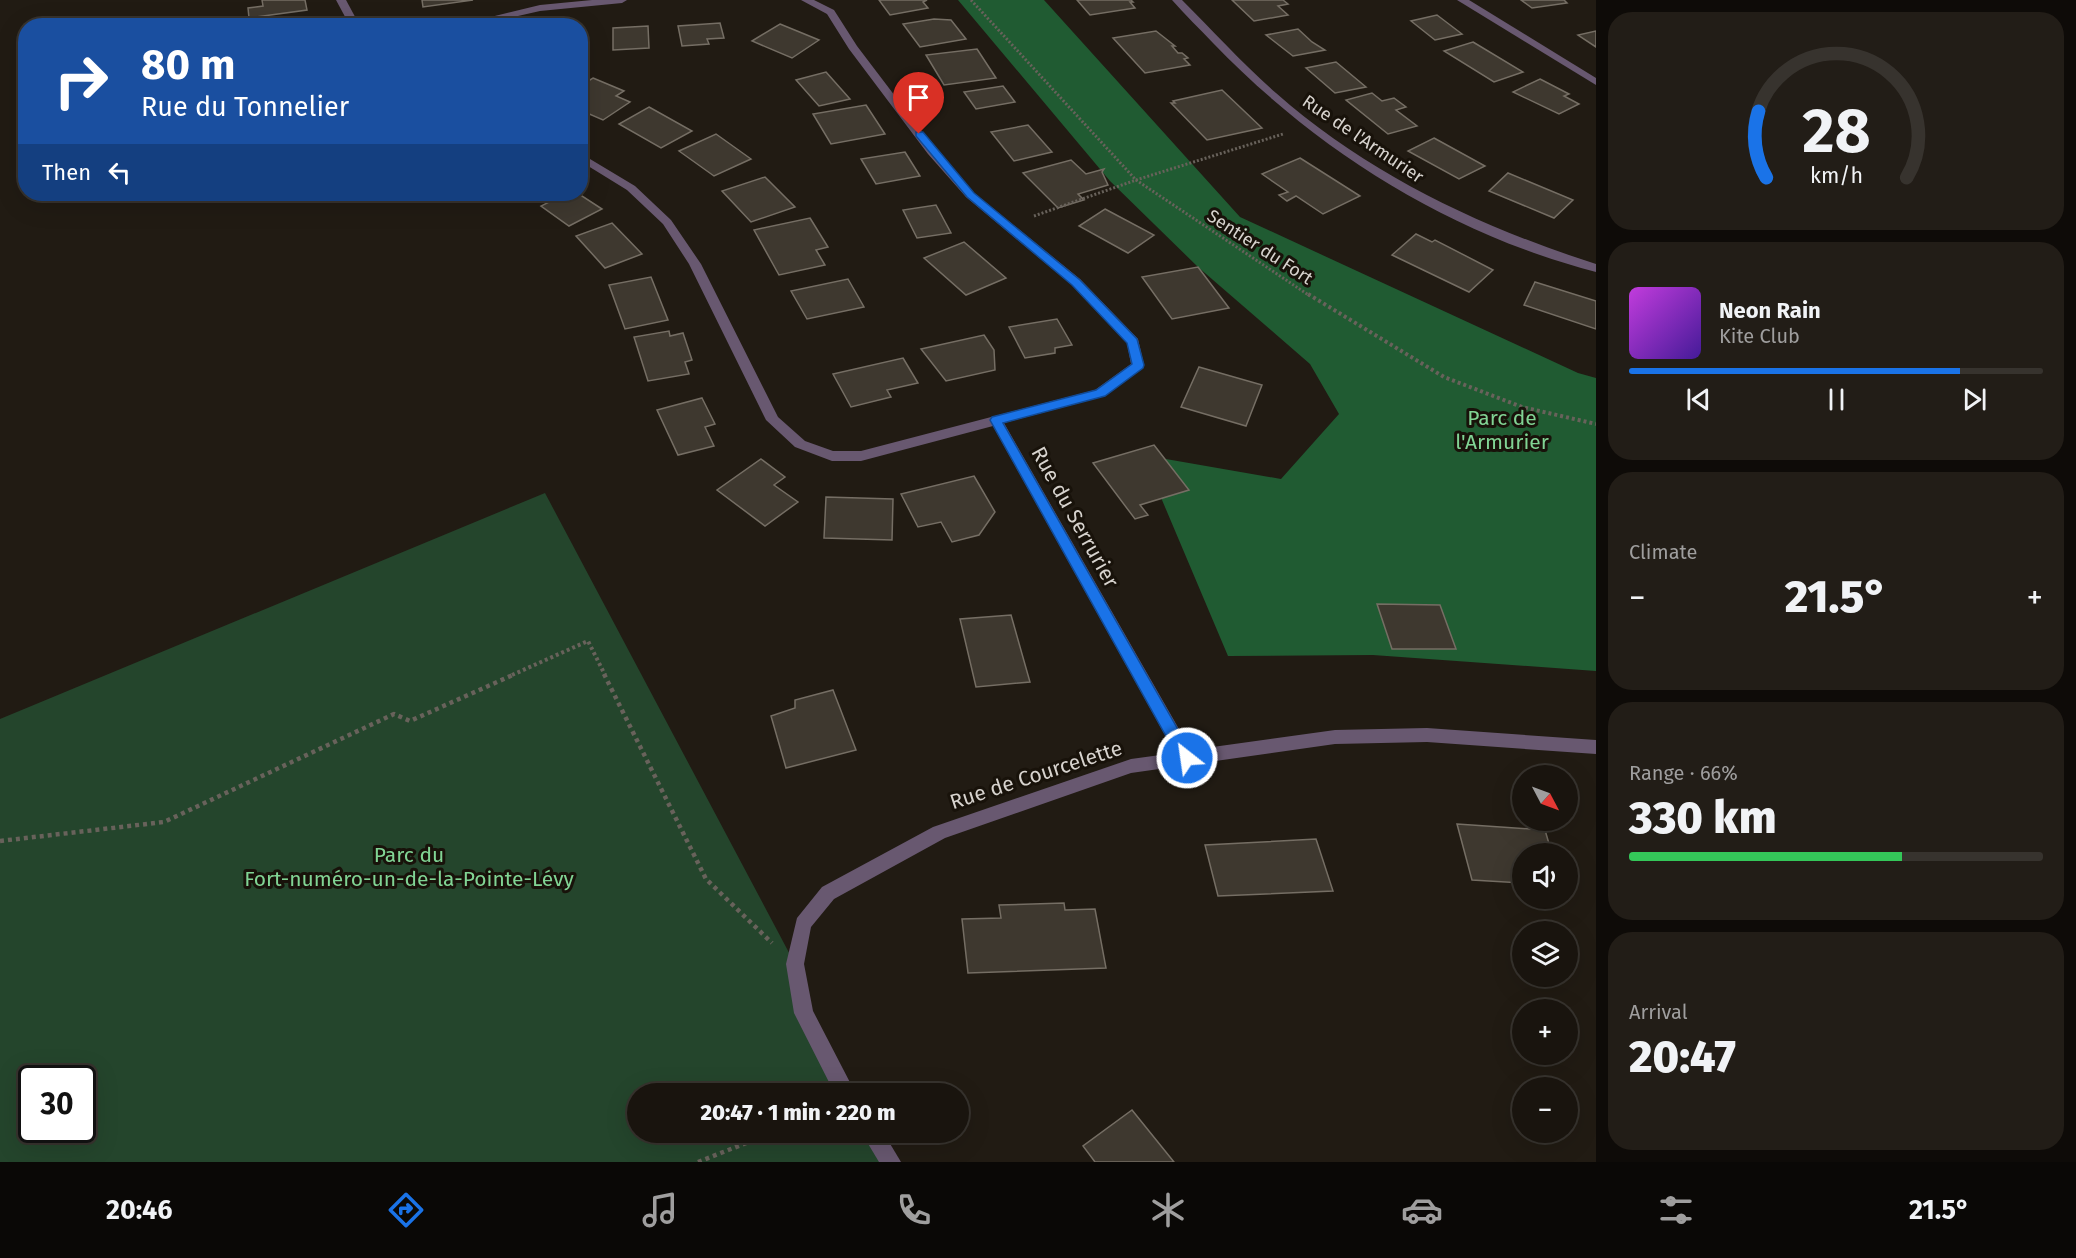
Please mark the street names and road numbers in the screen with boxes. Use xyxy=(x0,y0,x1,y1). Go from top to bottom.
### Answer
street label: Rue de l'Armurier xyxy=(1298,90,1428,188)
street label: Sentier du Fort xyxy=(1203,205,1317,290)
street label: Rue du Serrurier xyxy=(1026,442,1124,592)
street label: Rue de Courcelette xyxy=(947,735,1125,815)

